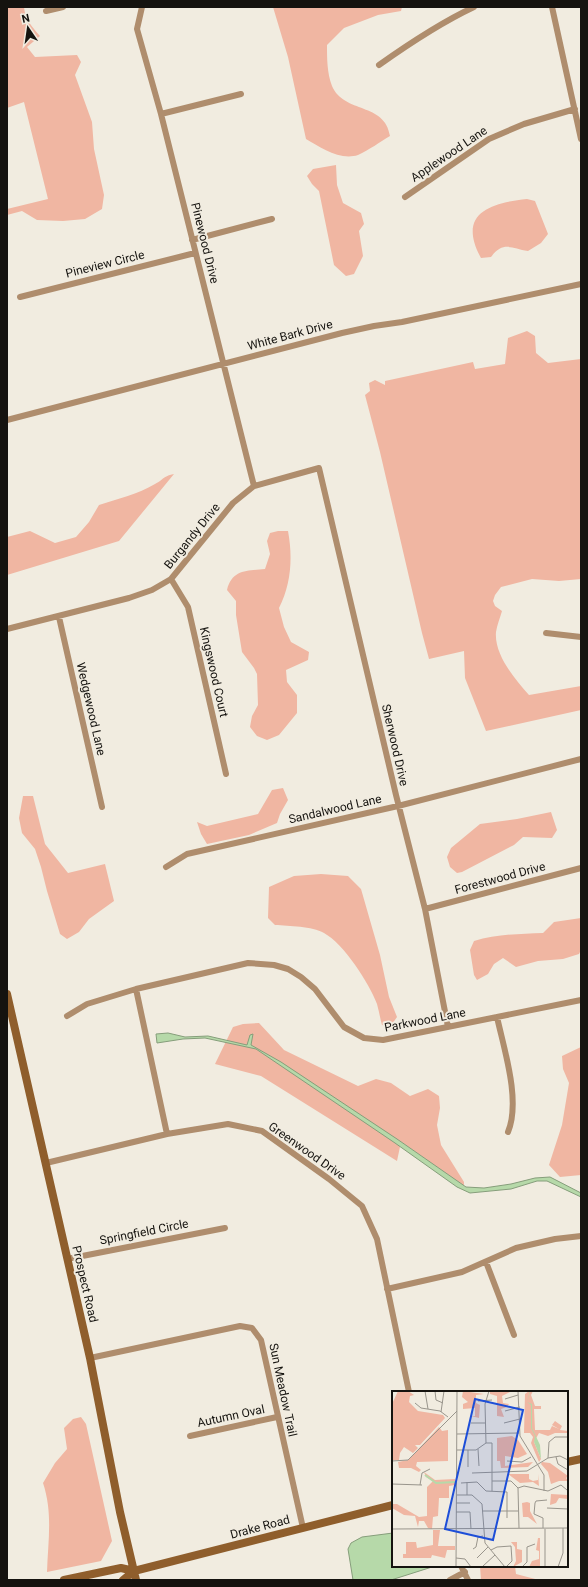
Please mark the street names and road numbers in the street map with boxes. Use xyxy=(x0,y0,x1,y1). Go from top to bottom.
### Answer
street label: Applewood Lane xyxy=(408,123,490,185)
street label: Pinewood Drive xyxy=(188,201,222,285)
street label: Pineview Circle xyxy=(64,247,146,281)
street label: White Bark Drive xyxy=(246,317,334,353)
street label: Burgandy Drive xyxy=(161,500,223,572)
street label: Kingswood Court xyxy=(197,626,231,718)
street label: Wedgewood Lane xyxy=(73,661,109,757)
street label: Sherwood Drive xyxy=(379,703,411,787)
street label: Sandalwood Lane xyxy=(287,792,383,826)
street label: Forestwood Drive xyxy=(453,859,547,897)
street label: Parkwood Lane xyxy=(383,1005,467,1035)
street label: Greenwood Drive xyxy=(266,1119,348,1183)
street label: Springfield Circle xyxy=(98,1217,190,1247)
street label: Prospect Road xyxy=(69,1244,101,1324)
street label: Sun Meadow Trail xyxy=(266,1342,300,1438)
street label: Autumn Oval xyxy=(196,1402,266,1430)
street label: Drake Road xyxy=(229,1512,291,1542)

